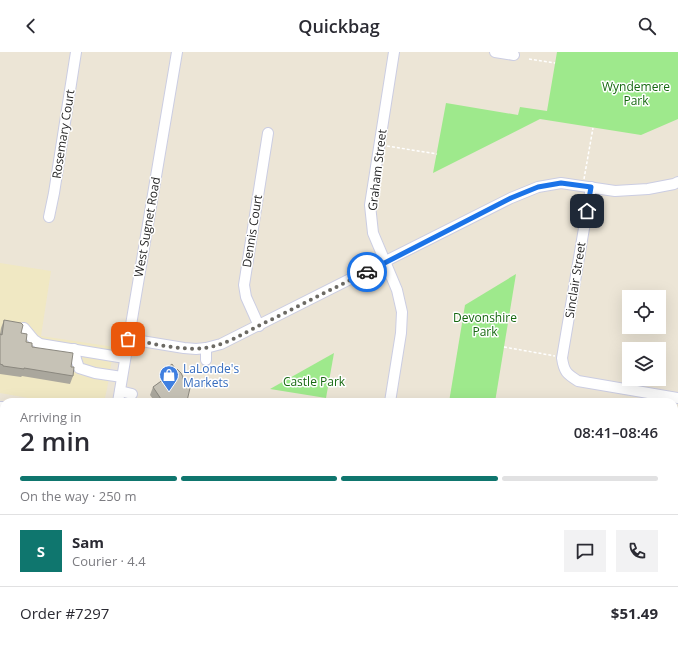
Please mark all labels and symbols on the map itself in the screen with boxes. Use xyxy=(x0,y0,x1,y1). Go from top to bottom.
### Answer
park label: Wyndemere Park xyxy=(602,78,670,109)
street label: Rosemary Court xyxy=(48,88,78,180)
street label: Graham Street xyxy=(364,128,390,212)
street label: West Sugnet Road xyxy=(130,176,164,278)
street label: Dennis Court xyxy=(238,193,266,269)
pin xyxy=(570,194,604,228)
street label: Sinclair Street xyxy=(561,241,589,319)
courier xyxy=(347,252,387,292)
park label: Devonshire Park xyxy=(453,309,517,340)
pin xyxy=(111,322,145,356)
place label: LaLonde's Markets xyxy=(183,360,239,391)
shop icon: LaLonde's Markets xyxy=(158,364,180,392)
park label: Castle Park xyxy=(283,373,346,390)

